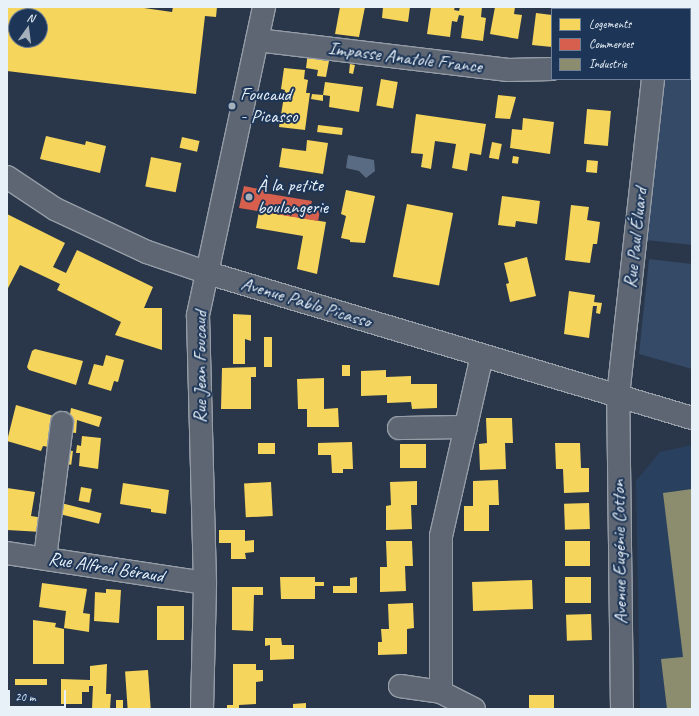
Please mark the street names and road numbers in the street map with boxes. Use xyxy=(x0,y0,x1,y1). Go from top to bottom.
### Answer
street label: Impasse Anatole France xyxy=(326,37,484,79)
street label: Rue Paul Éluard xyxy=(619,186,653,290)
street label: Avenue Pablo Picasso xyxy=(239,273,373,333)
street label: Rue Jean Foucaud xyxy=(190,311,212,423)
street label: Avenue Eugénie Cotton xyxy=(607,479,633,625)
street label: Rue Alfred Béraud xyxy=(47,548,165,588)

